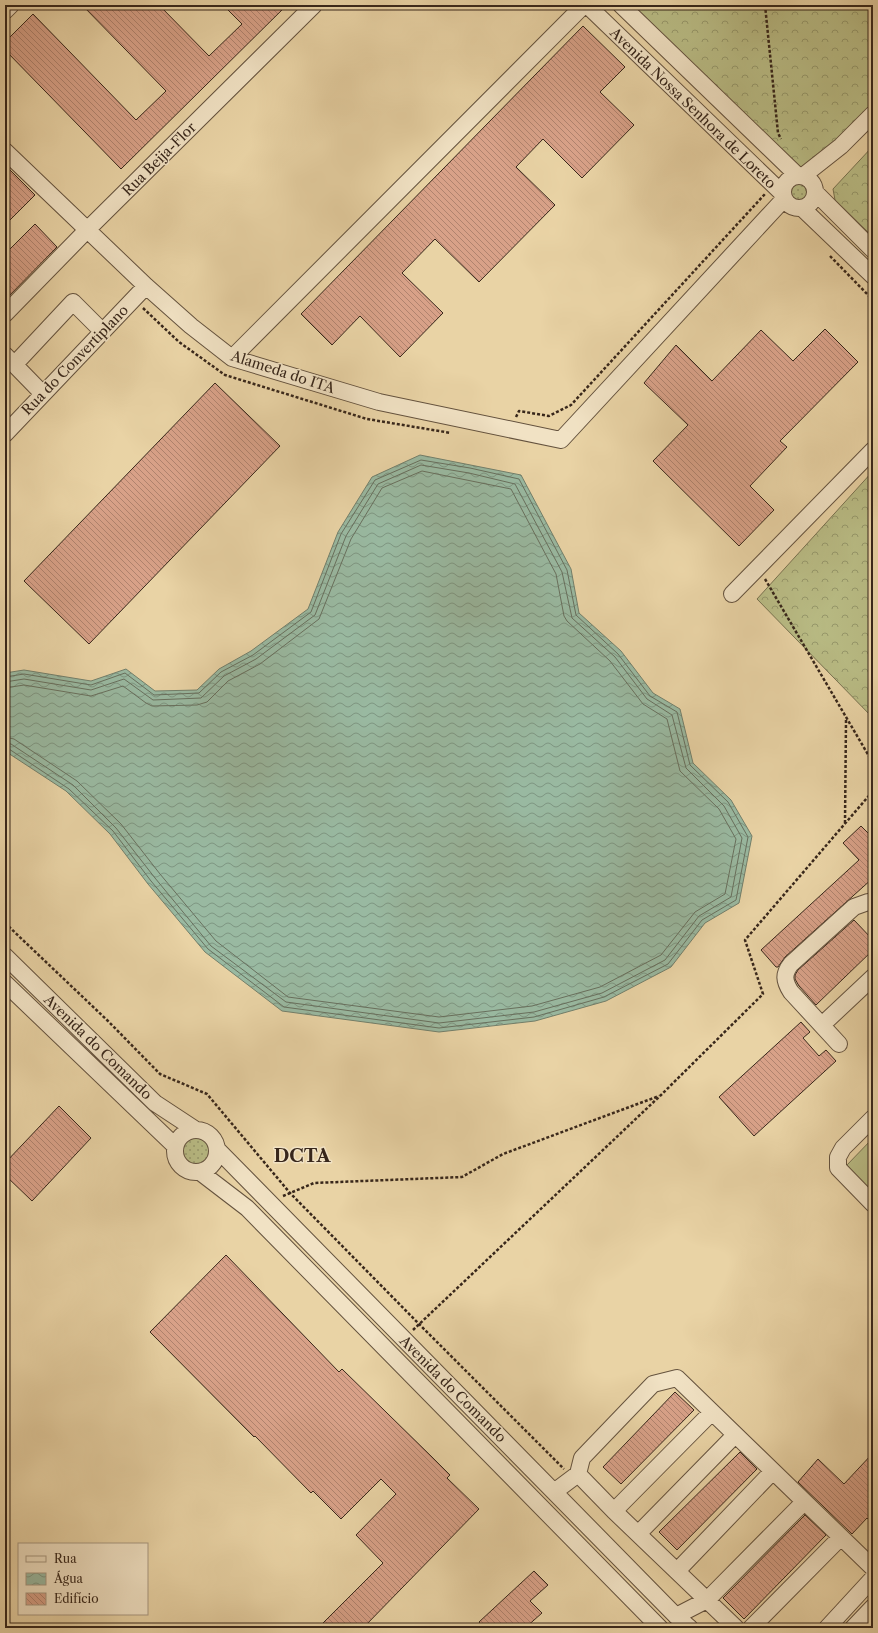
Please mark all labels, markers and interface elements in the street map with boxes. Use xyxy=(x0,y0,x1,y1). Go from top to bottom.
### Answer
street label: Avenida Nossa Senhora de Loreto xyxy=(605,23,780,192)
street label: Rua Beija-Flor xyxy=(118,118,200,200)
street label: Rua do Convertiplano xyxy=(18,301,132,419)
street label: Alameda do ITA xyxy=(228,346,338,397)
street label: Avenida do Comando xyxy=(39,990,156,1103)
district label: DCTA xyxy=(274,1145,331,1167)
street label: Avenida do Comando xyxy=(395,1331,510,1446)
legend xyxy=(18,1543,148,1615)
text: Rua xyxy=(54,1551,77,1566)
text: Água xyxy=(53,1570,84,1586)
text: Edifício xyxy=(54,1591,99,1606)

